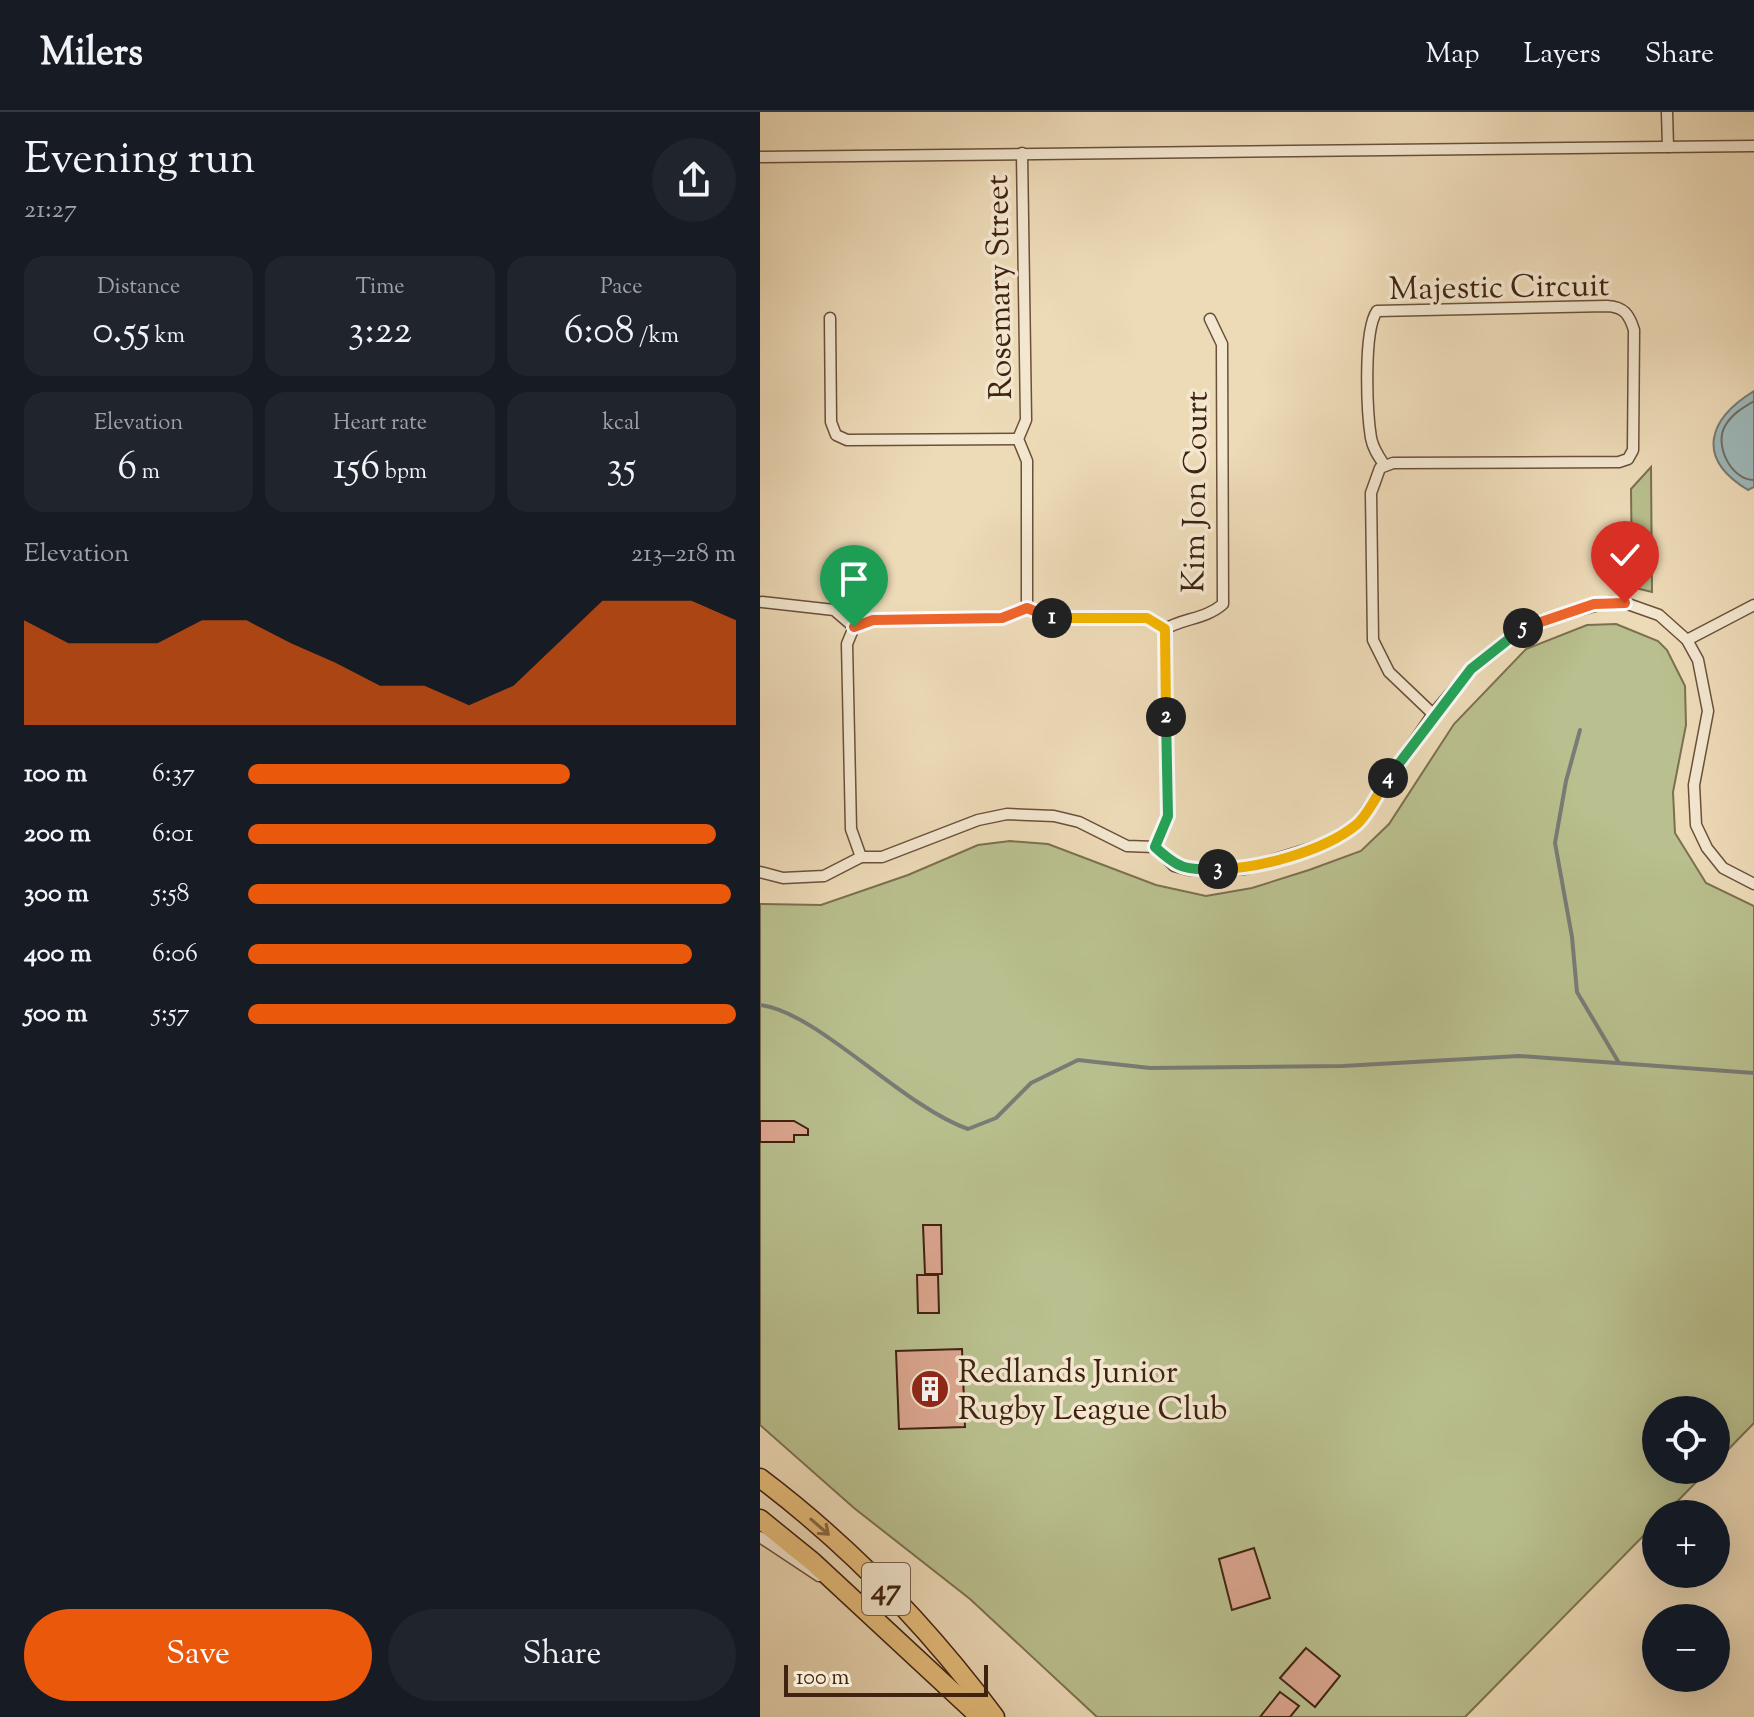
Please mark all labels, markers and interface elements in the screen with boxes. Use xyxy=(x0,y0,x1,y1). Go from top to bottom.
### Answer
text: Milers xyxy=(40,28,143,82)
text: Map xyxy=(1426,35,1479,75)
text: Layers xyxy=(1523,35,1601,75)
text: Share xyxy=(1645,35,1714,75)
text: Evening run xyxy=(24,130,256,193)
button: share xyxy=(652,138,736,222)
street label: Rosemary Street xyxy=(976,174,1026,400)
text: 21:27 xyxy=(24,192,77,229)
street label: Majestic Circuit xyxy=(1388,264,1610,314)
text: Distance xyxy=(97,272,180,304)
text: Time xyxy=(356,272,404,304)
text: Pace xyxy=(600,272,642,304)
text: 0.55 xyxy=(92,304,150,361)
text: 3:22 xyxy=(348,304,412,361)
text: 6:08 xyxy=(564,304,634,361)
text: km xyxy=(150,321,185,353)
text: /km xyxy=(634,321,679,353)
street label: Kim Jon Court xyxy=(1172,391,1222,593)
text: Elevation xyxy=(94,408,183,440)
text: Heart rate xyxy=(333,408,427,440)
text: kcal xyxy=(602,408,640,440)
text: 6 xyxy=(117,440,137,497)
text: 156 xyxy=(333,440,380,497)
text: 35 xyxy=(606,440,636,497)
text: m xyxy=(137,457,160,489)
text: bpm xyxy=(380,457,427,489)
pin xyxy=(1591,521,1659,603)
icon: check xyxy=(1603,533,1647,577)
text: Elevation xyxy=(24,536,129,573)
text: 213–218 m xyxy=(631,536,736,573)
pin xyxy=(820,545,888,627)
icon: arrive xyxy=(832,557,876,601)
pin: 1 xyxy=(1032,598,1072,638)
text: 1 xyxy=(1048,602,1056,634)
pin: 5 xyxy=(1503,608,1543,648)
text: 5 xyxy=(1519,612,1527,644)
pin: 2 xyxy=(1146,697,1186,737)
text: 2 xyxy=(1161,701,1171,733)
text: 100 m xyxy=(24,756,87,793)
text: 6:37 xyxy=(152,756,195,793)
pin: 4 xyxy=(1368,758,1408,798)
text: 4 xyxy=(1382,762,1394,794)
text: 200 m xyxy=(24,816,91,853)
text: 6:01 xyxy=(152,816,194,853)
pin: 3 xyxy=(1198,849,1238,889)
text: 3 xyxy=(1214,853,1222,885)
text: 300 m xyxy=(24,876,89,913)
text: 5:58 xyxy=(152,876,190,913)
text: 400 m xyxy=(24,936,91,973)
text: 6:06 xyxy=(152,936,198,973)
text: 500 m xyxy=(24,996,87,1033)
text: 5:57 xyxy=(152,996,190,1033)
place label: Redlands Junior Rugby League Club xyxy=(958,1351,1227,1434)
building icon: Redlands Junior Rugby League Club xyxy=(909,1368,951,1410)
map controls xyxy=(1642,1396,1730,1692)
button: locate xyxy=(1642,1396,1730,1484)
button: + xyxy=(1642,1500,1730,1588)
one-way arrow xyxy=(810,1518,830,1536)
road number: 47 xyxy=(862,1563,910,1615)
button: − xyxy=(1642,1604,1730,1692)
button: Save xyxy=(24,1609,372,1701)
button: Share xyxy=(388,1609,736,1701)
scale bar xyxy=(784,1661,988,1697)
text: 100 m xyxy=(796,1663,849,1695)

